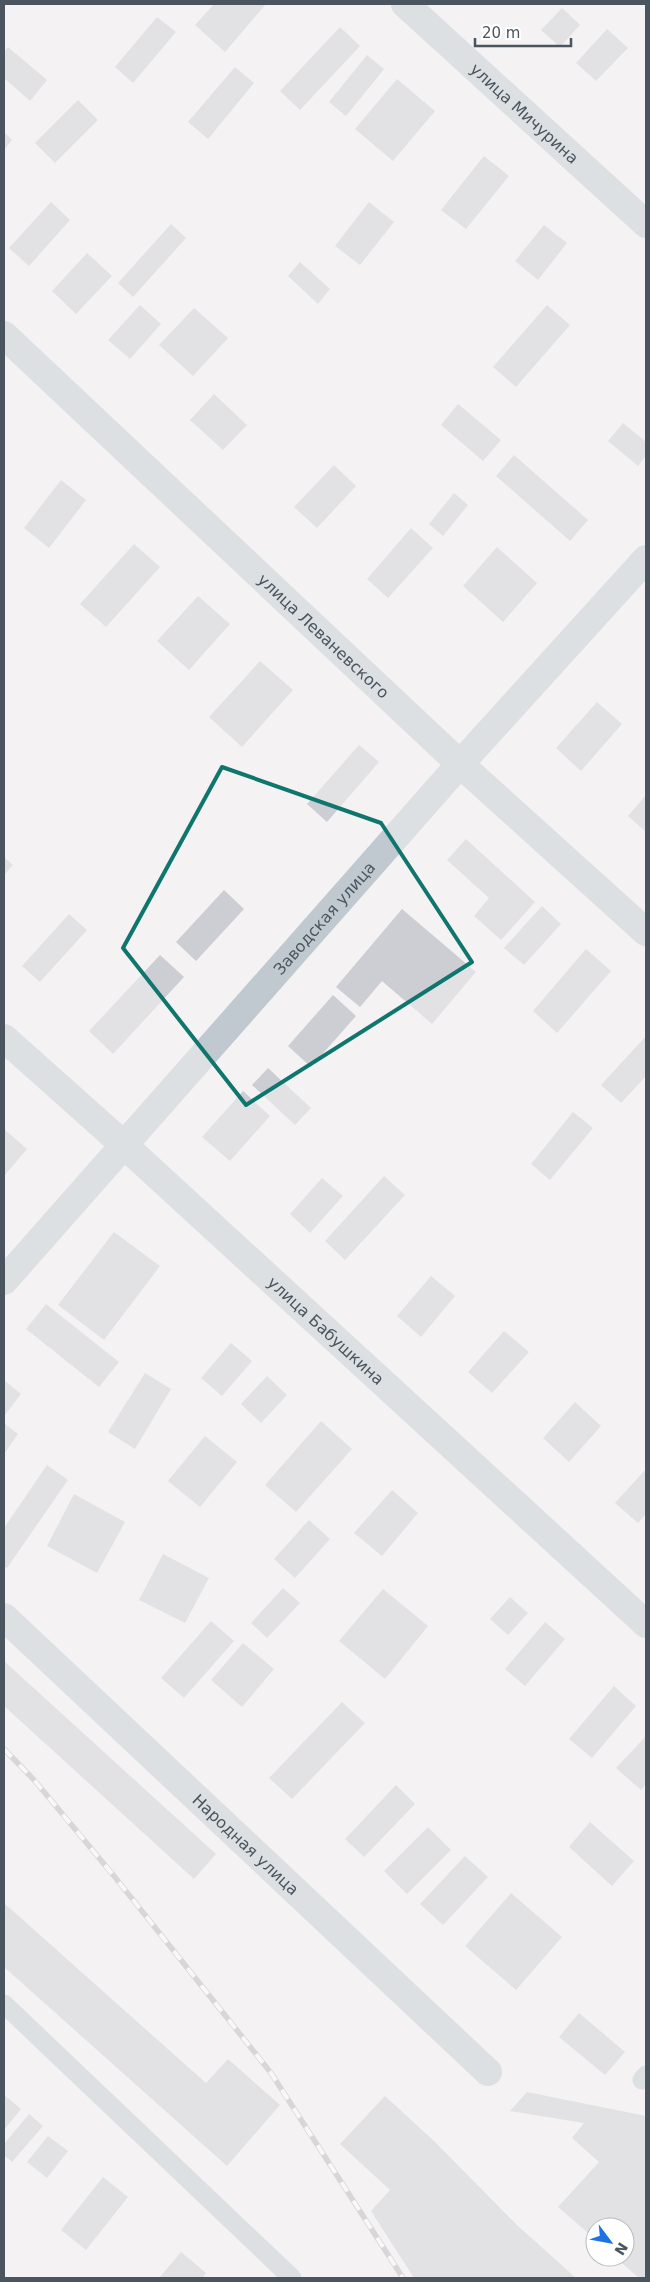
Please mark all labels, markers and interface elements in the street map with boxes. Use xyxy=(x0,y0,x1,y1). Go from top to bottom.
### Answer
scale bar xyxy=(475,15,571,47)
text: 20 m xyxy=(482,24,520,42)
street label: улица Мичурина xyxy=(466,59,582,168)
street label: улица Леваневского xyxy=(254,570,393,702)
street label: Заводская улица xyxy=(270,858,379,979)
street label: улица Бабушкина xyxy=(264,1273,388,1389)
street label: Народная улица xyxy=(189,1790,303,1899)
north arrow xyxy=(585,2217,635,2267)
text: N xyxy=(611,2240,631,2258)

